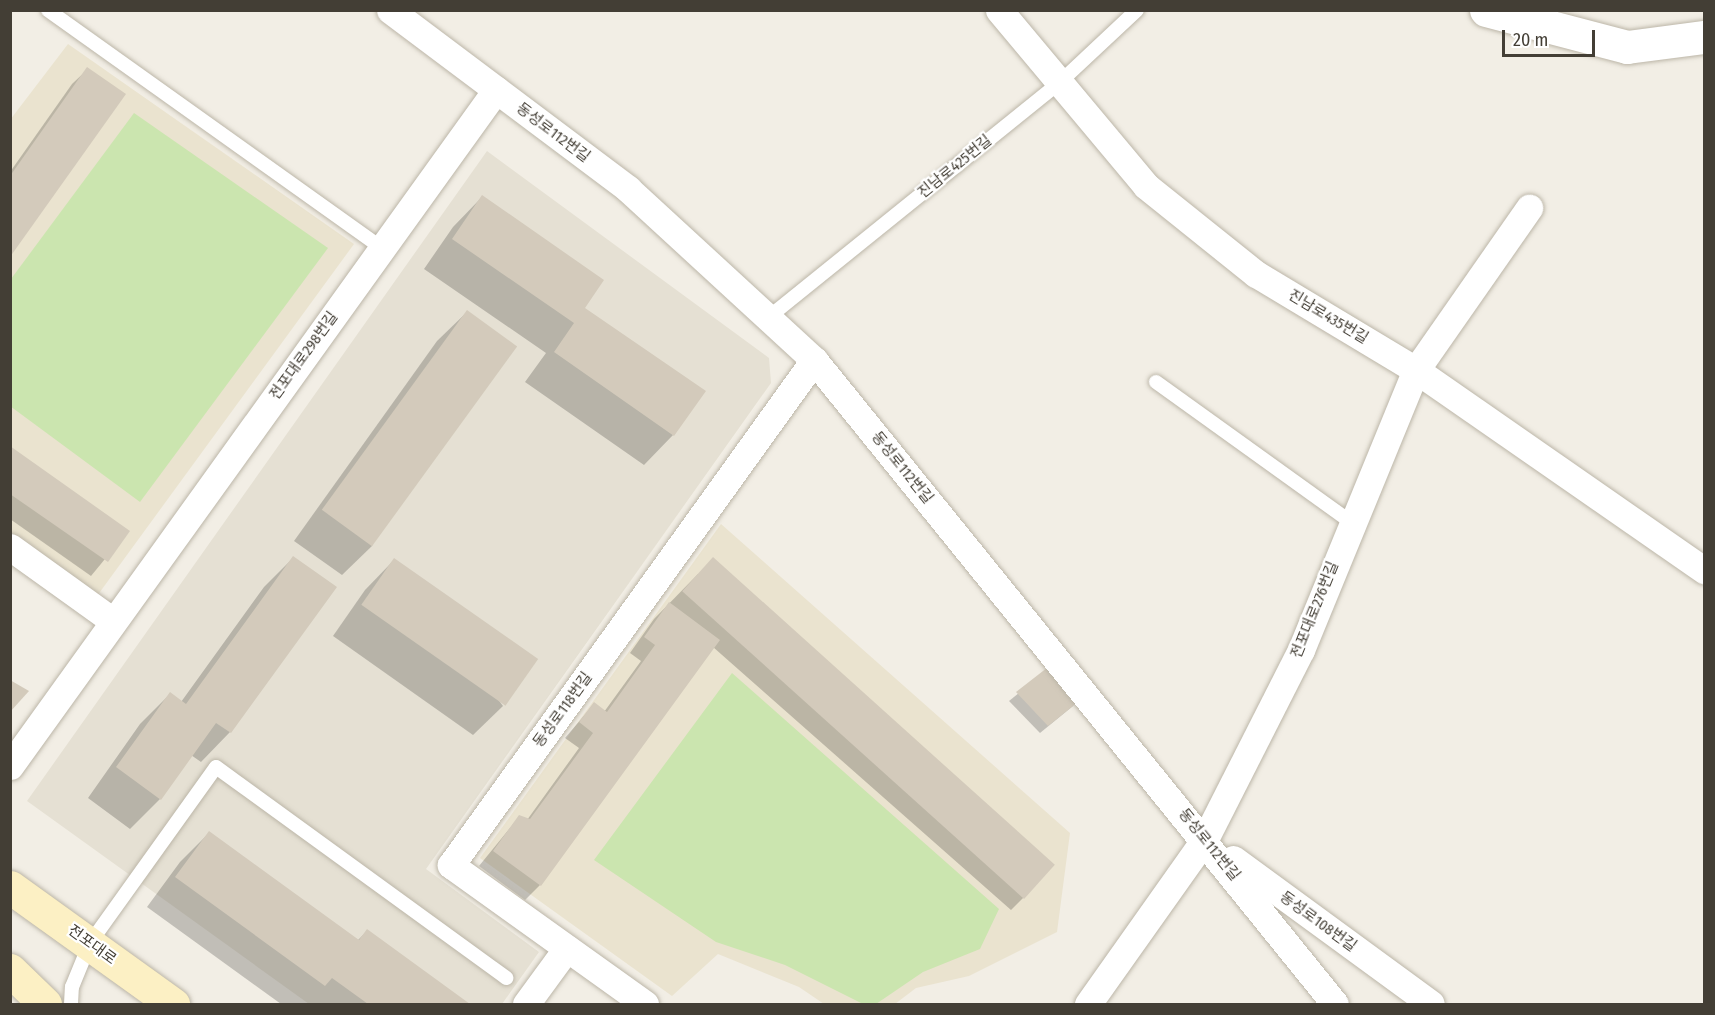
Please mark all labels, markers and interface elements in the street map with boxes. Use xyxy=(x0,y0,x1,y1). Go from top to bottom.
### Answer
scale bar xyxy=(1505,18,1598,56)
text: 20 m xyxy=(1513,29,1548,51)
street label: 동성로112번길 xyxy=(513,100,593,166)
street label: 진남로425번길 xyxy=(915,132,995,202)
street label: 진남로435번길 xyxy=(1285,286,1371,348)
street label: 전포대로298번길 xyxy=(266,309,342,403)
street label: 동성로112번길 xyxy=(868,428,936,508)
street label: 전포대로276번길 xyxy=(1287,559,1343,661)
street label: 동성로118번길 xyxy=(530,669,596,751)
street label: 동성로112번길 xyxy=(1175,805,1243,885)
street label: 동성로108번길 xyxy=(1276,888,1360,956)
street label: 전포대로 xyxy=(64,921,120,969)

